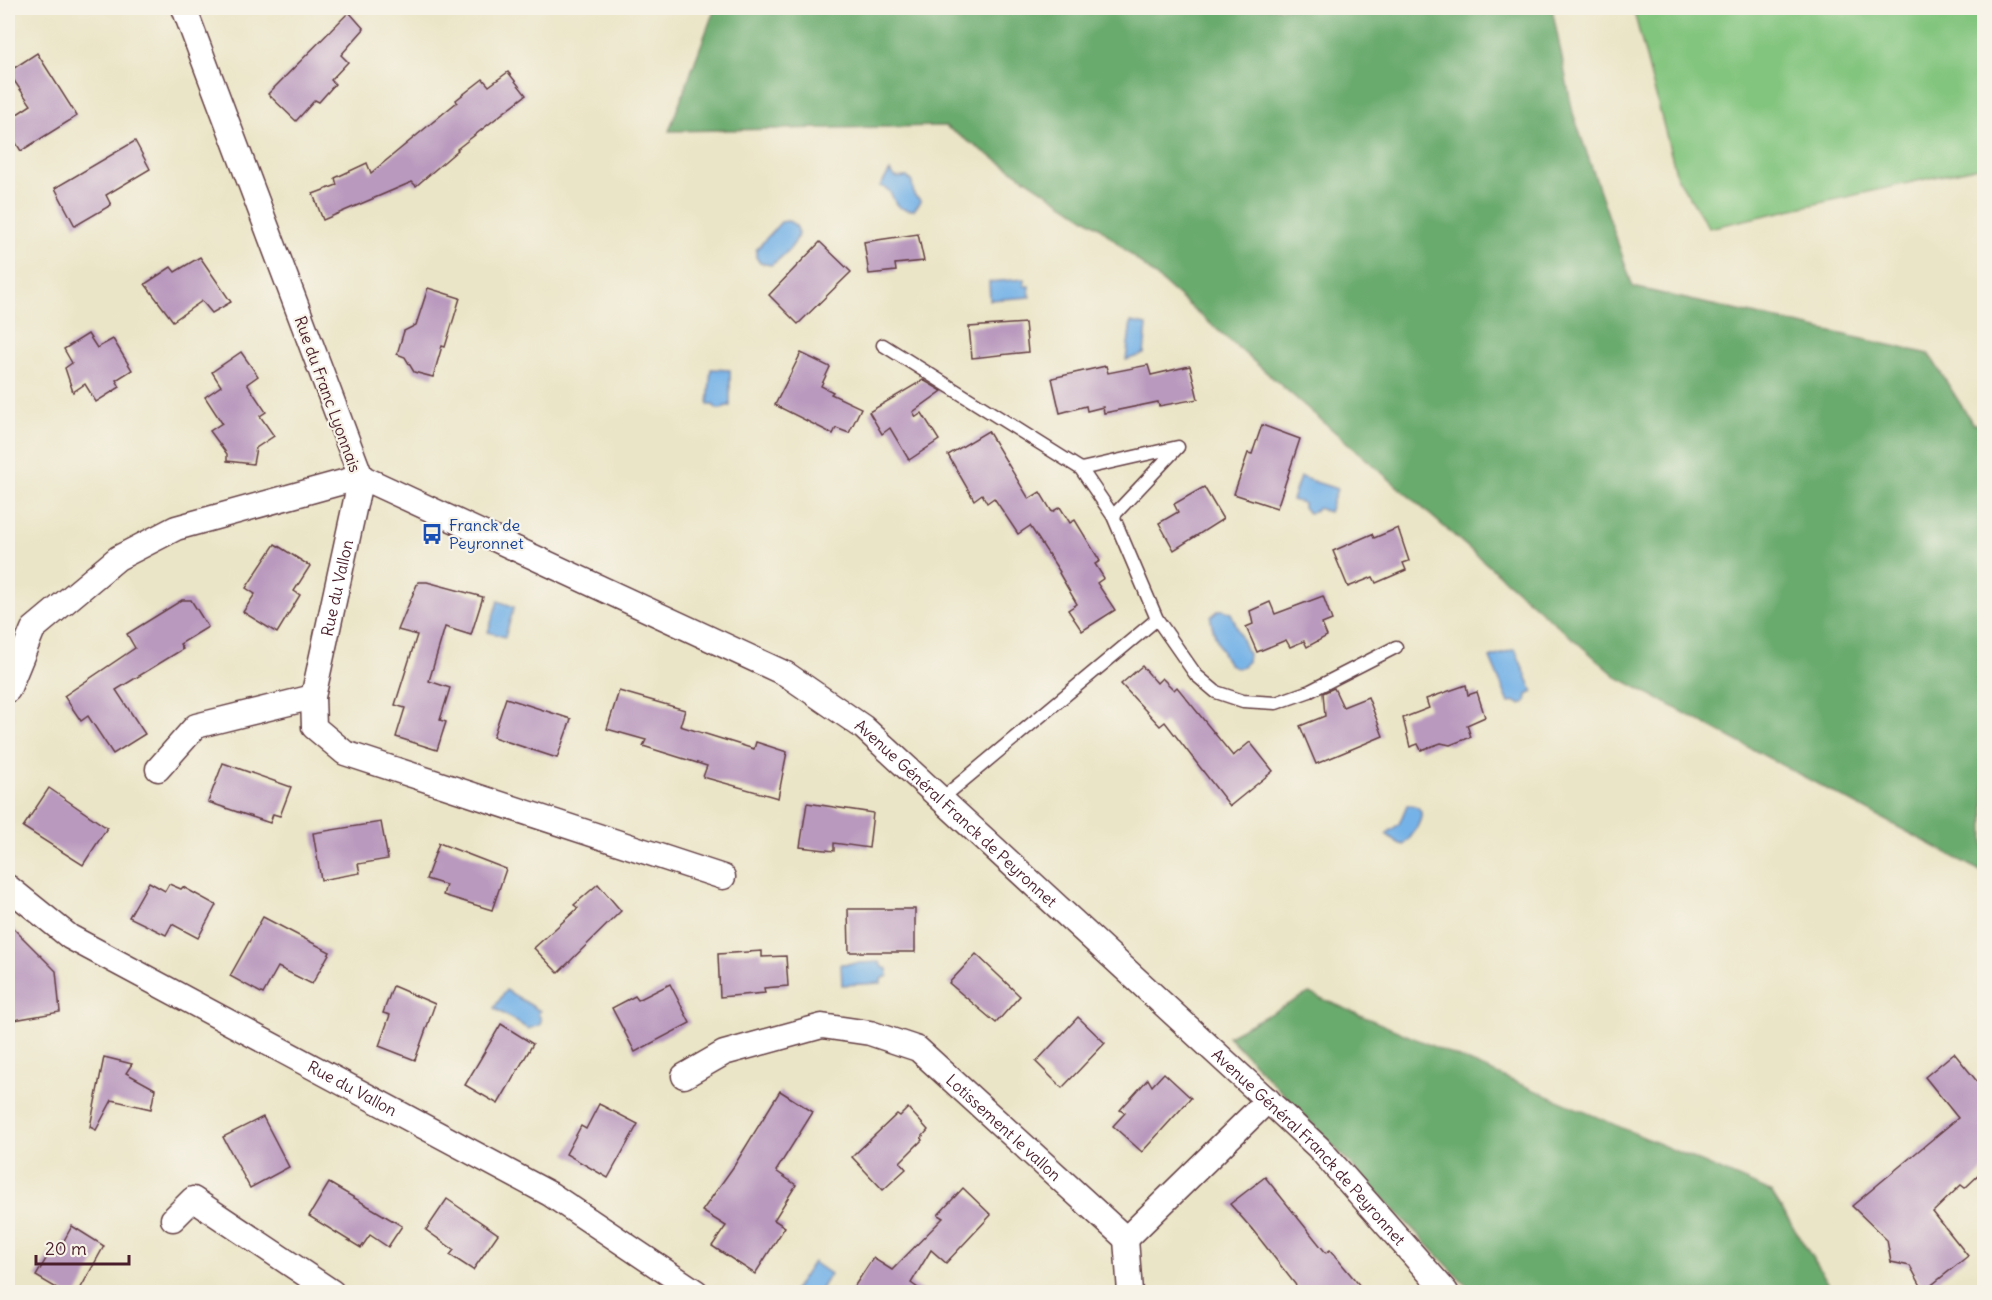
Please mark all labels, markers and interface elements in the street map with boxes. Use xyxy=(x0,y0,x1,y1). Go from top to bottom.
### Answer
street label: Rue du Franc Lyonnais xyxy=(290,313,366,475)
place label: Franck de Peyronnet xyxy=(449,515,524,553)
bus stop icon: Franck de Peyronnet xyxy=(420,522,444,546)
street label: Rue du Vallon xyxy=(317,538,357,638)
street label: Avenue Général Franck de Peyronnet xyxy=(851,715,1062,912)
street label: Avenue Général Franck de Peyronnet xyxy=(1208,1044,1410,1250)
street label: Rue du Vallon xyxy=(304,1056,400,1120)
street label: Lotissement le vallon xyxy=(942,1070,1065,1185)
scale bar xyxy=(36,1228,129,1266)
text: 20 m xyxy=(45,1237,87,1260)

